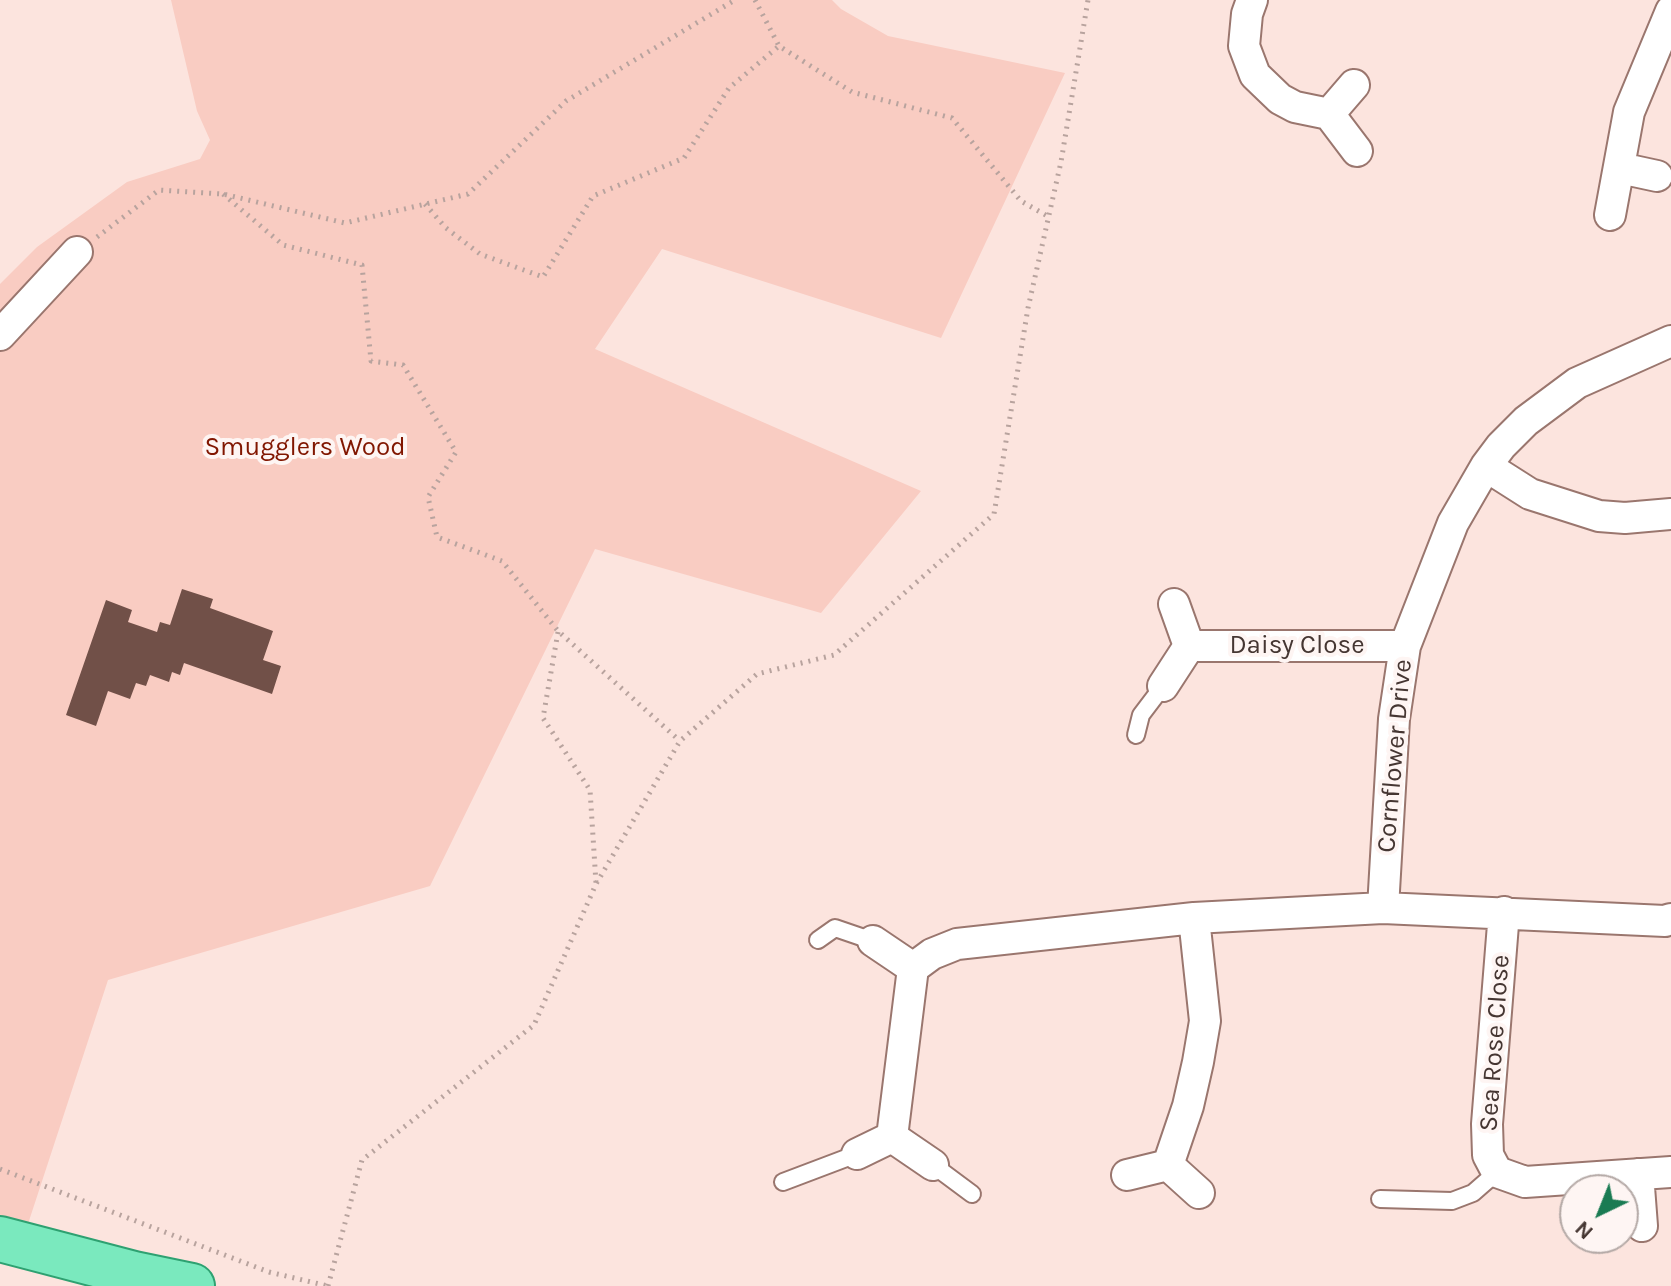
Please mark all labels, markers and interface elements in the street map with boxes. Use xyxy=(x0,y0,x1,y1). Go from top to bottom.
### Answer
park label: Smugglers Wood xyxy=(204,432,406,464)
street label: Daisy Close xyxy=(1229,630,1365,662)
street label: Cornflower Drive xyxy=(1371,658,1419,854)
street label: Sea Rose Close xyxy=(1473,953,1517,1133)
north arrow xyxy=(1559,1174,1639,1254)
text: N xyxy=(1569,1215,1599,1245)

